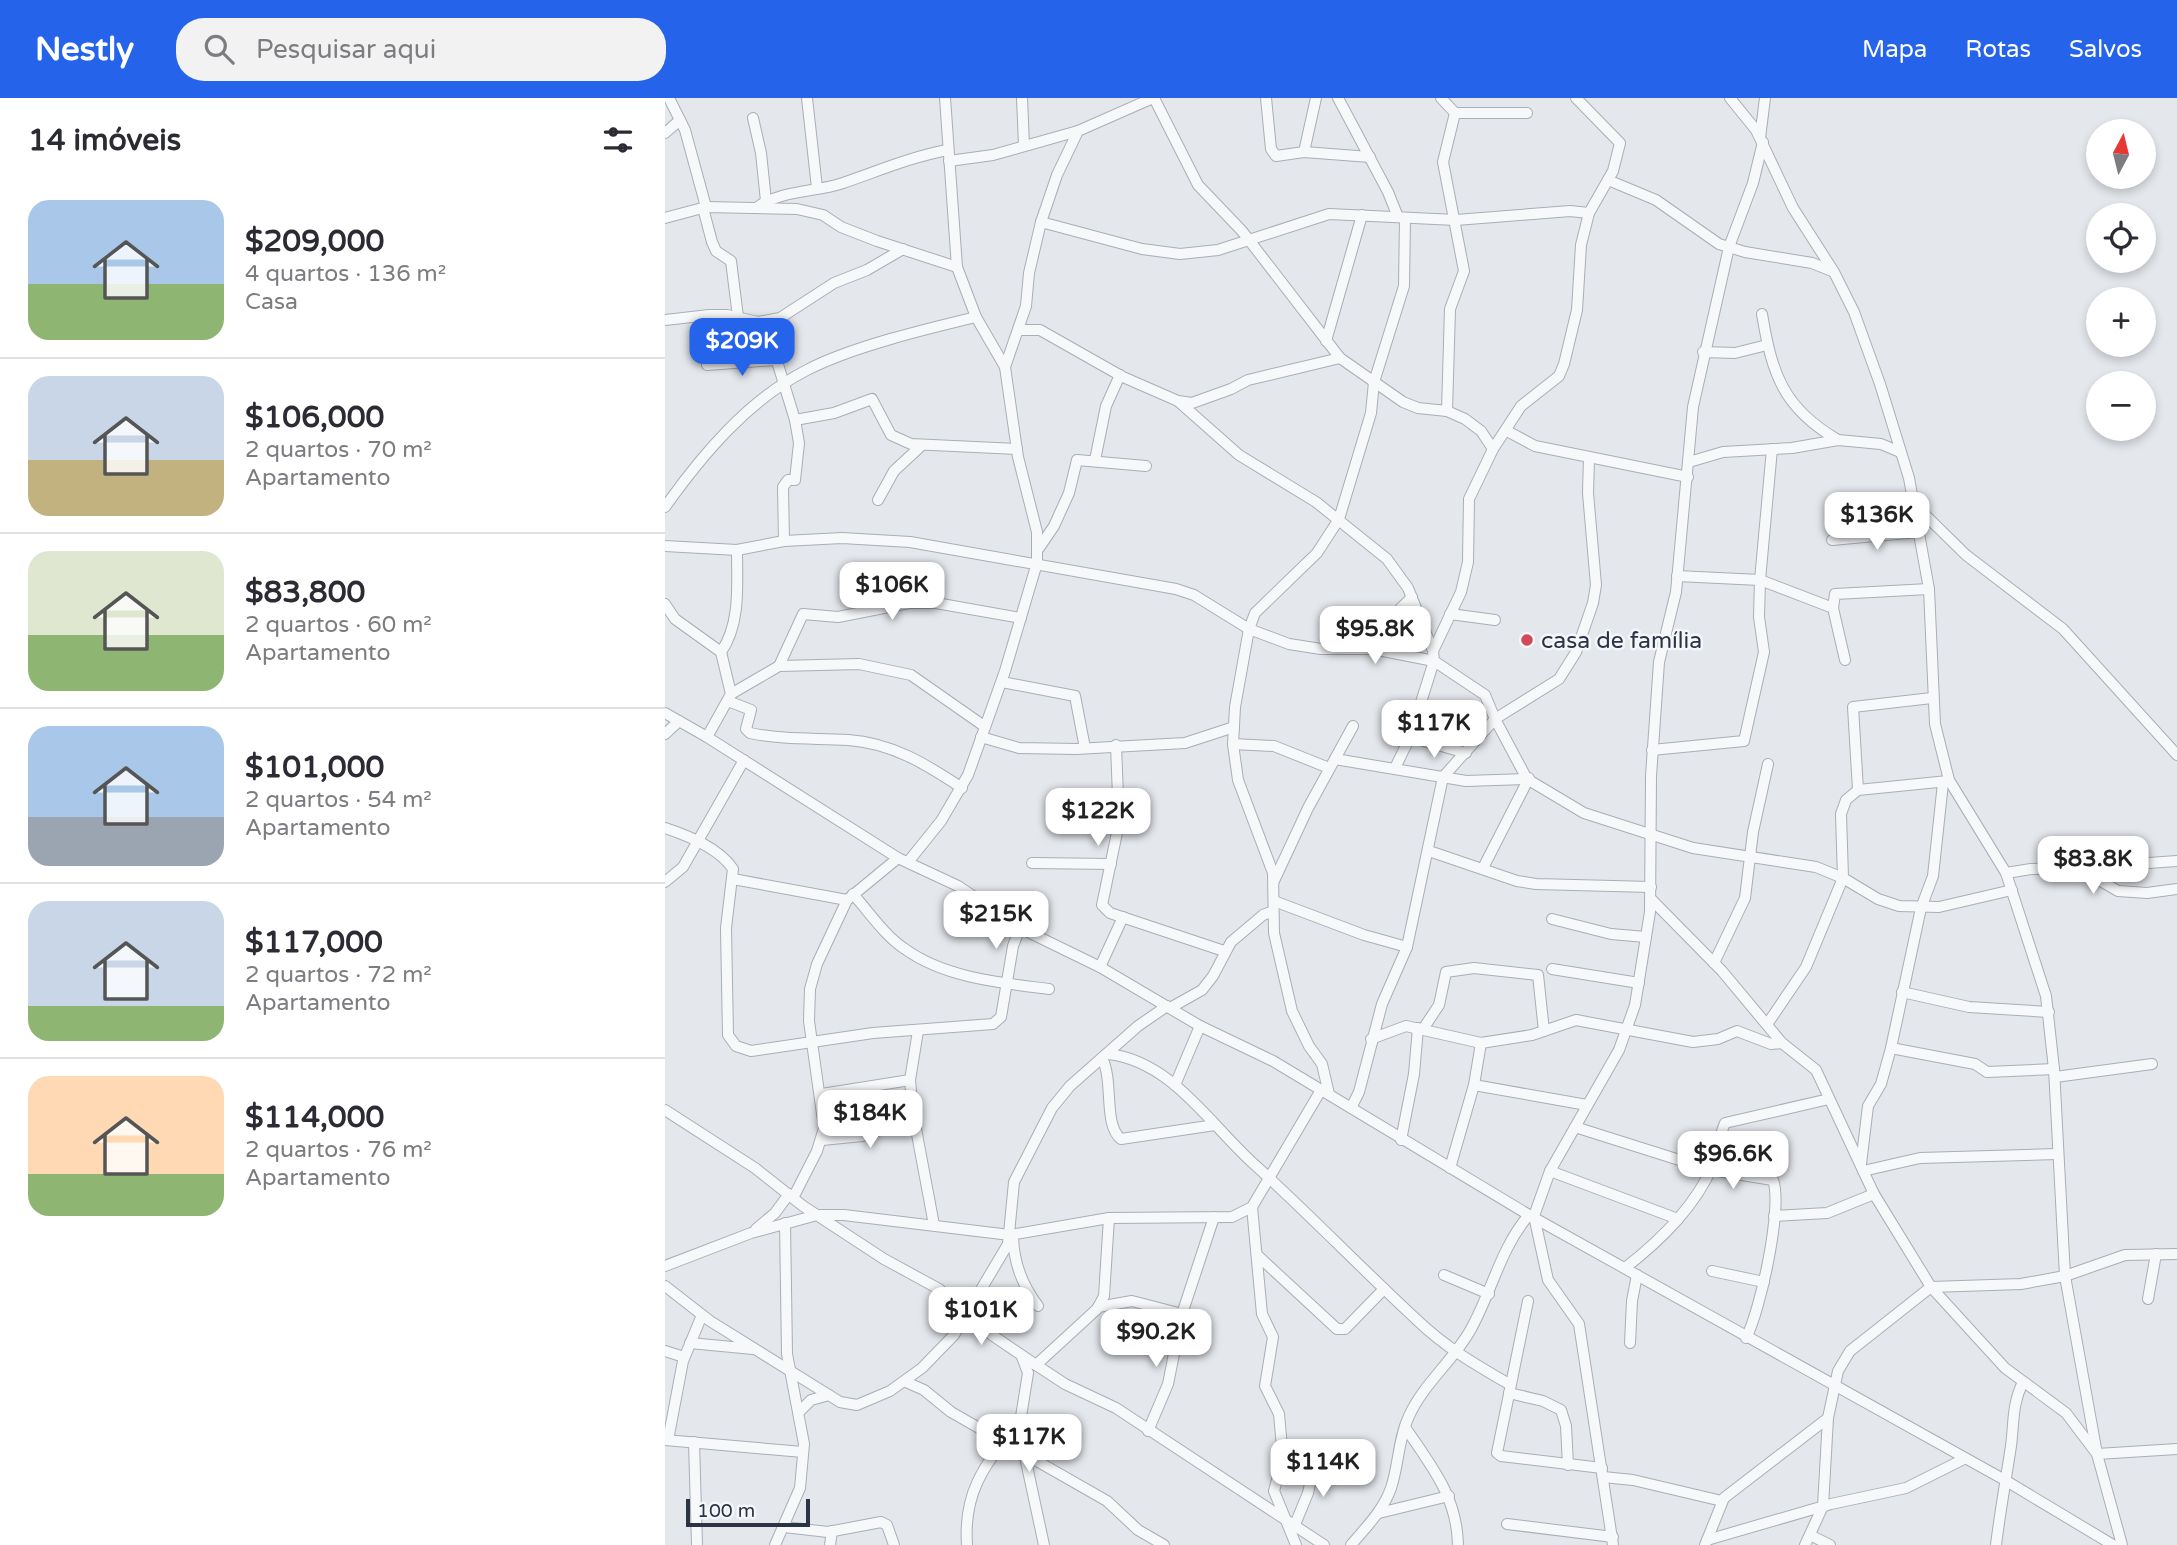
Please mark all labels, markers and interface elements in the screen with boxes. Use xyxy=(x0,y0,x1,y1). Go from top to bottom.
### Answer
search box xyxy=(176,18,666,81)
text: Nestly xyxy=(35,30,134,69)
icon: search xyxy=(200,30,238,68)
text: Pesquisar aqui xyxy=(256,34,436,65)
text: Mapa xyxy=(1862,35,1927,64)
text: Rotas xyxy=(1965,35,2031,64)
text: Salvos xyxy=(2069,35,2142,64)
north arrow xyxy=(2086,119,2156,189)
map controls xyxy=(2086,119,2156,441)
icon: filters xyxy=(599,121,637,159)
text: 14 imóveis xyxy=(28,122,181,159)
button: locate xyxy=(2086,203,2156,273)
text: $209,000 xyxy=(245,223,384,260)
icon: home xyxy=(84,228,168,312)
text: 4 quartos · 136 m² xyxy=(245,260,446,288)
button: + xyxy=(2086,287,2156,357)
text: Casa xyxy=(245,288,298,316)
pin: $209K xyxy=(693,318,791,378)
text: $209K xyxy=(706,327,778,355)
button: − xyxy=(2086,371,2156,441)
text: $106,000 xyxy=(245,399,384,436)
icon: home xyxy=(84,404,168,488)
text: 2 quartos · 70 m² xyxy=(245,436,432,464)
text: Apartamento xyxy=(245,464,390,492)
pin: $136K xyxy=(1828,492,1926,552)
text: $136K xyxy=(1841,501,1913,529)
pin: $106K xyxy=(843,562,941,622)
text: $106K xyxy=(856,571,928,599)
text: $83,800 xyxy=(245,574,365,611)
icon: home xyxy=(84,579,168,663)
pin: $95.8K xyxy=(1318,606,1432,666)
text: 2 quartos · 60 m² xyxy=(245,611,432,639)
text: $95.8K xyxy=(1336,615,1414,643)
place label: casa de família xyxy=(1541,627,1702,655)
marker: casa de família xyxy=(1519,632,1535,648)
text: Apartamento xyxy=(245,639,390,667)
pin: $117K xyxy=(1385,700,1483,760)
text: $117K xyxy=(1398,709,1470,737)
text: $101,000 xyxy=(245,749,384,786)
icon: home xyxy=(84,754,168,838)
text: 2 quartos · 54 m² xyxy=(245,786,432,814)
pin: $122K xyxy=(1049,788,1147,848)
text: $122K xyxy=(1062,797,1134,825)
text: Apartamento xyxy=(245,814,390,842)
pin: $83.8K xyxy=(2036,836,2150,896)
text: $83.8K xyxy=(2054,845,2132,873)
pin: $215K xyxy=(947,892,1045,951)
text: $215K xyxy=(960,900,1032,928)
text: $117,000 xyxy=(245,924,383,961)
icon: home xyxy=(84,929,168,1013)
text: 2 quartos · 72 m² xyxy=(245,961,432,989)
text: Apartamento xyxy=(245,989,390,1017)
pin: $184K xyxy=(821,1090,919,1150)
text: $114,000 xyxy=(245,1099,384,1136)
text: $184K xyxy=(834,1099,906,1127)
icon: home xyxy=(84,1104,168,1188)
pin: $96.6K xyxy=(1676,1132,1790,1191)
text: 2 quartos · 76 m² xyxy=(245,1136,432,1164)
text: $96.6K xyxy=(1694,1140,1772,1168)
text: Apartamento xyxy=(245,1164,390,1192)
pin: $101K xyxy=(932,1288,1030,1347)
text: $101K xyxy=(945,1296,1017,1324)
pin: $90.2K xyxy=(1099,1310,1213,1369)
text: $90.2K xyxy=(1117,1318,1195,1346)
pin: $117K xyxy=(980,1414,1078,1474)
text: $117K xyxy=(993,1423,1065,1451)
pin: $114K xyxy=(1274,1440,1372,1499)
text: $114K xyxy=(1287,1448,1359,1476)
scale bar xyxy=(686,1496,810,1528)
text: 100 m xyxy=(697,1500,755,1522)

